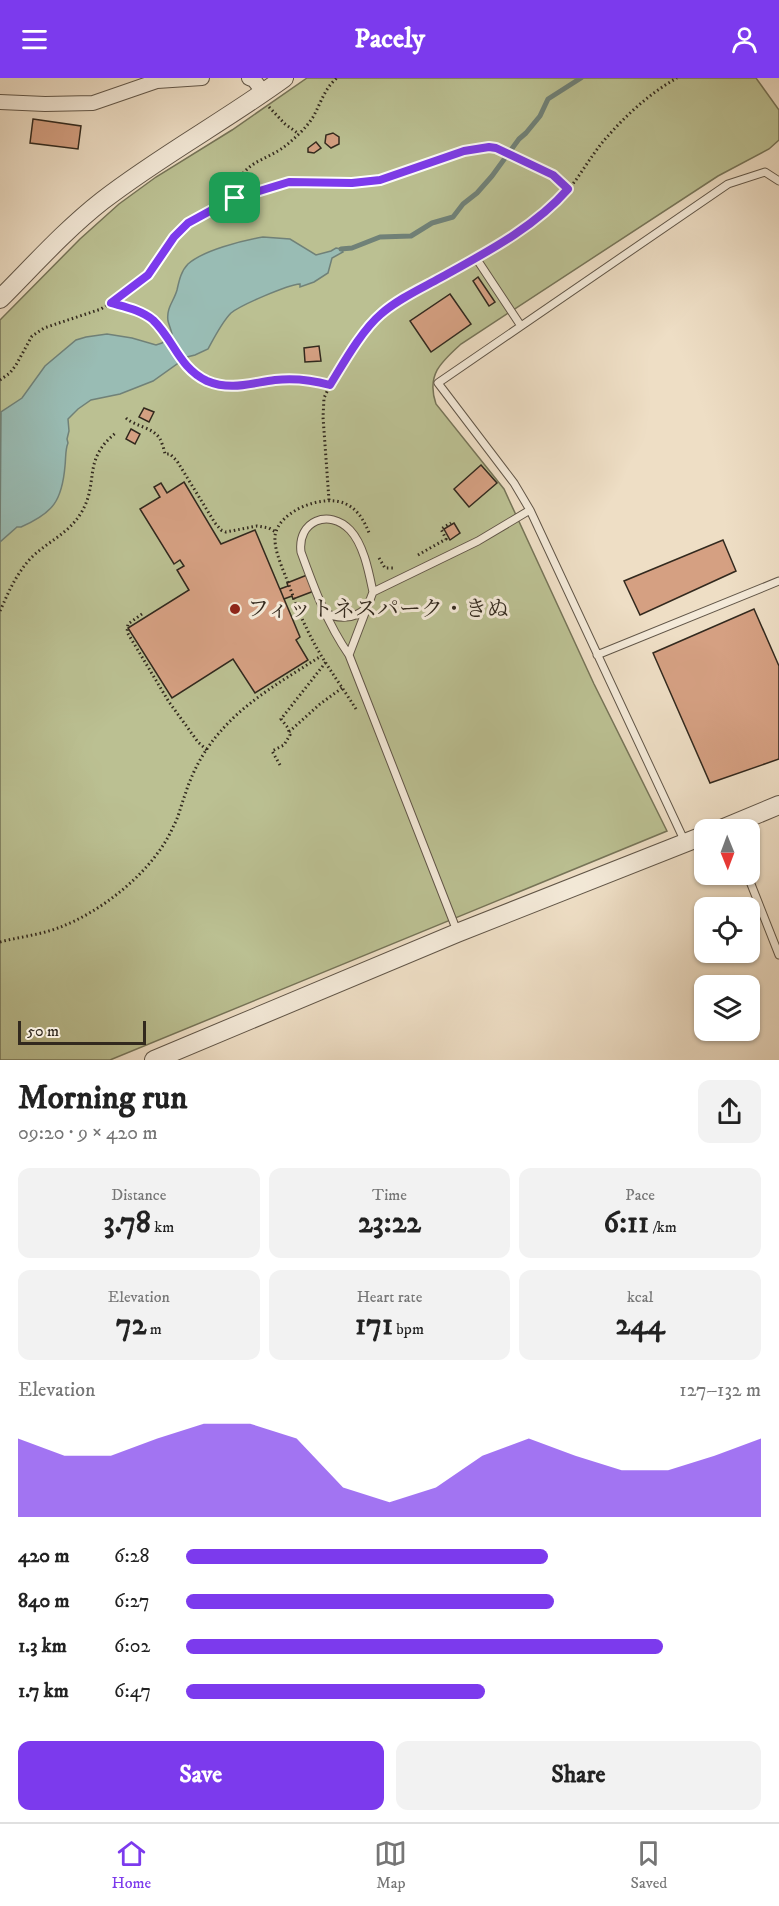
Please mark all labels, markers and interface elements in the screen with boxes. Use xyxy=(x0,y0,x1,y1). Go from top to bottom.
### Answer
text: Pacely xyxy=(354,22,425,56)
icon: menu xyxy=(18,23,51,56)
icon: person xyxy=(728,23,761,56)
pin xyxy=(209,172,260,223)
icon: arrive xyxy=(218,181,251,214)
place label: フィットネスパーク・きぬ xyxy=(247,596,509,623)
marker: フィットネスパーク・きぬ xyxy=(228,602,242,616)
north arrow xyxy=(694,819,760,885)
map controls xyxy=(694,819,760,1041)
button: locate xyxy=(694,897,760,963)
button: layers xyxy=(694,975,760,1041)
scale bar xyxy=(18,1018,146,1046)
text: 50 m xyxy=(27,1021,59,1041)
text: Morning run xyxy=(18,1078,187,1119)
button: share xyxy=(698,1080,761,1143)
text: 09:20 · 9 × 420 m xyxy=(18,1121,157,1146)
text: Distance xyxy=(111,1185,166,1205)
text: Time xyxy=(372,1185,407,1205)
text: Pace xyxy=(625,1185,655,1205)
text: 3.78 xyxy=(103,1205,151,1242)
text: 23:22 xyxy=(358,1205,421,1242)
text: 6:11 xyxy=(604,1205,649,1242)
text: km xyxy=(151,1217,174,1237)
text: /km xyxy=(649,1217,677,1237)
text: Elevation xyxy=(108,1287,170,1307)
text: Heart rate xyxy=(357,1287,422,1307)
text: kcal xyxy=(627,1287,653,1307)
text: 72 xyxy=(116,1307,146,1344)
text: 171 xyxy=(355,1307,393,1344)
text: 244 xyxy=(616,1307,665,1344)
text: m xyxy=(146,1319,162,1339)
text: bpm xyxy=(393,1319,424,1339)
text: Elevation xyxy=(18,1378,95,1403)
text: 127–132 m xyxy=(679,1378,761,1403)
text: 420 m xyxy=(18,1544,69,1569)
text: 6:28 xyxy=(114,1544,149,1569)
text: 840 m xyxy=(18,1589,70,1614)
text: 6:27 xyxy=(114,1589,150,1614)
text: 1.3 km xyxy=(18,1634,67,1659)
text: 6:02 xyxy=(114,1634,150,1659)
text: 1.7 km xyxy=(18,1679,69,1704)
text: 6:47 xyxy=(114,1679,151,1704)
button: Save xyxy=(18,1741,384,1810)
button: Share xyxy=(396,1741,761,1810)
tab: Home xyxy=(112,1837,151,1893)
tab: Map xyxy=(374,1837,407,1893)
tab: Saved xyxy=(631,1837,667,1893)

